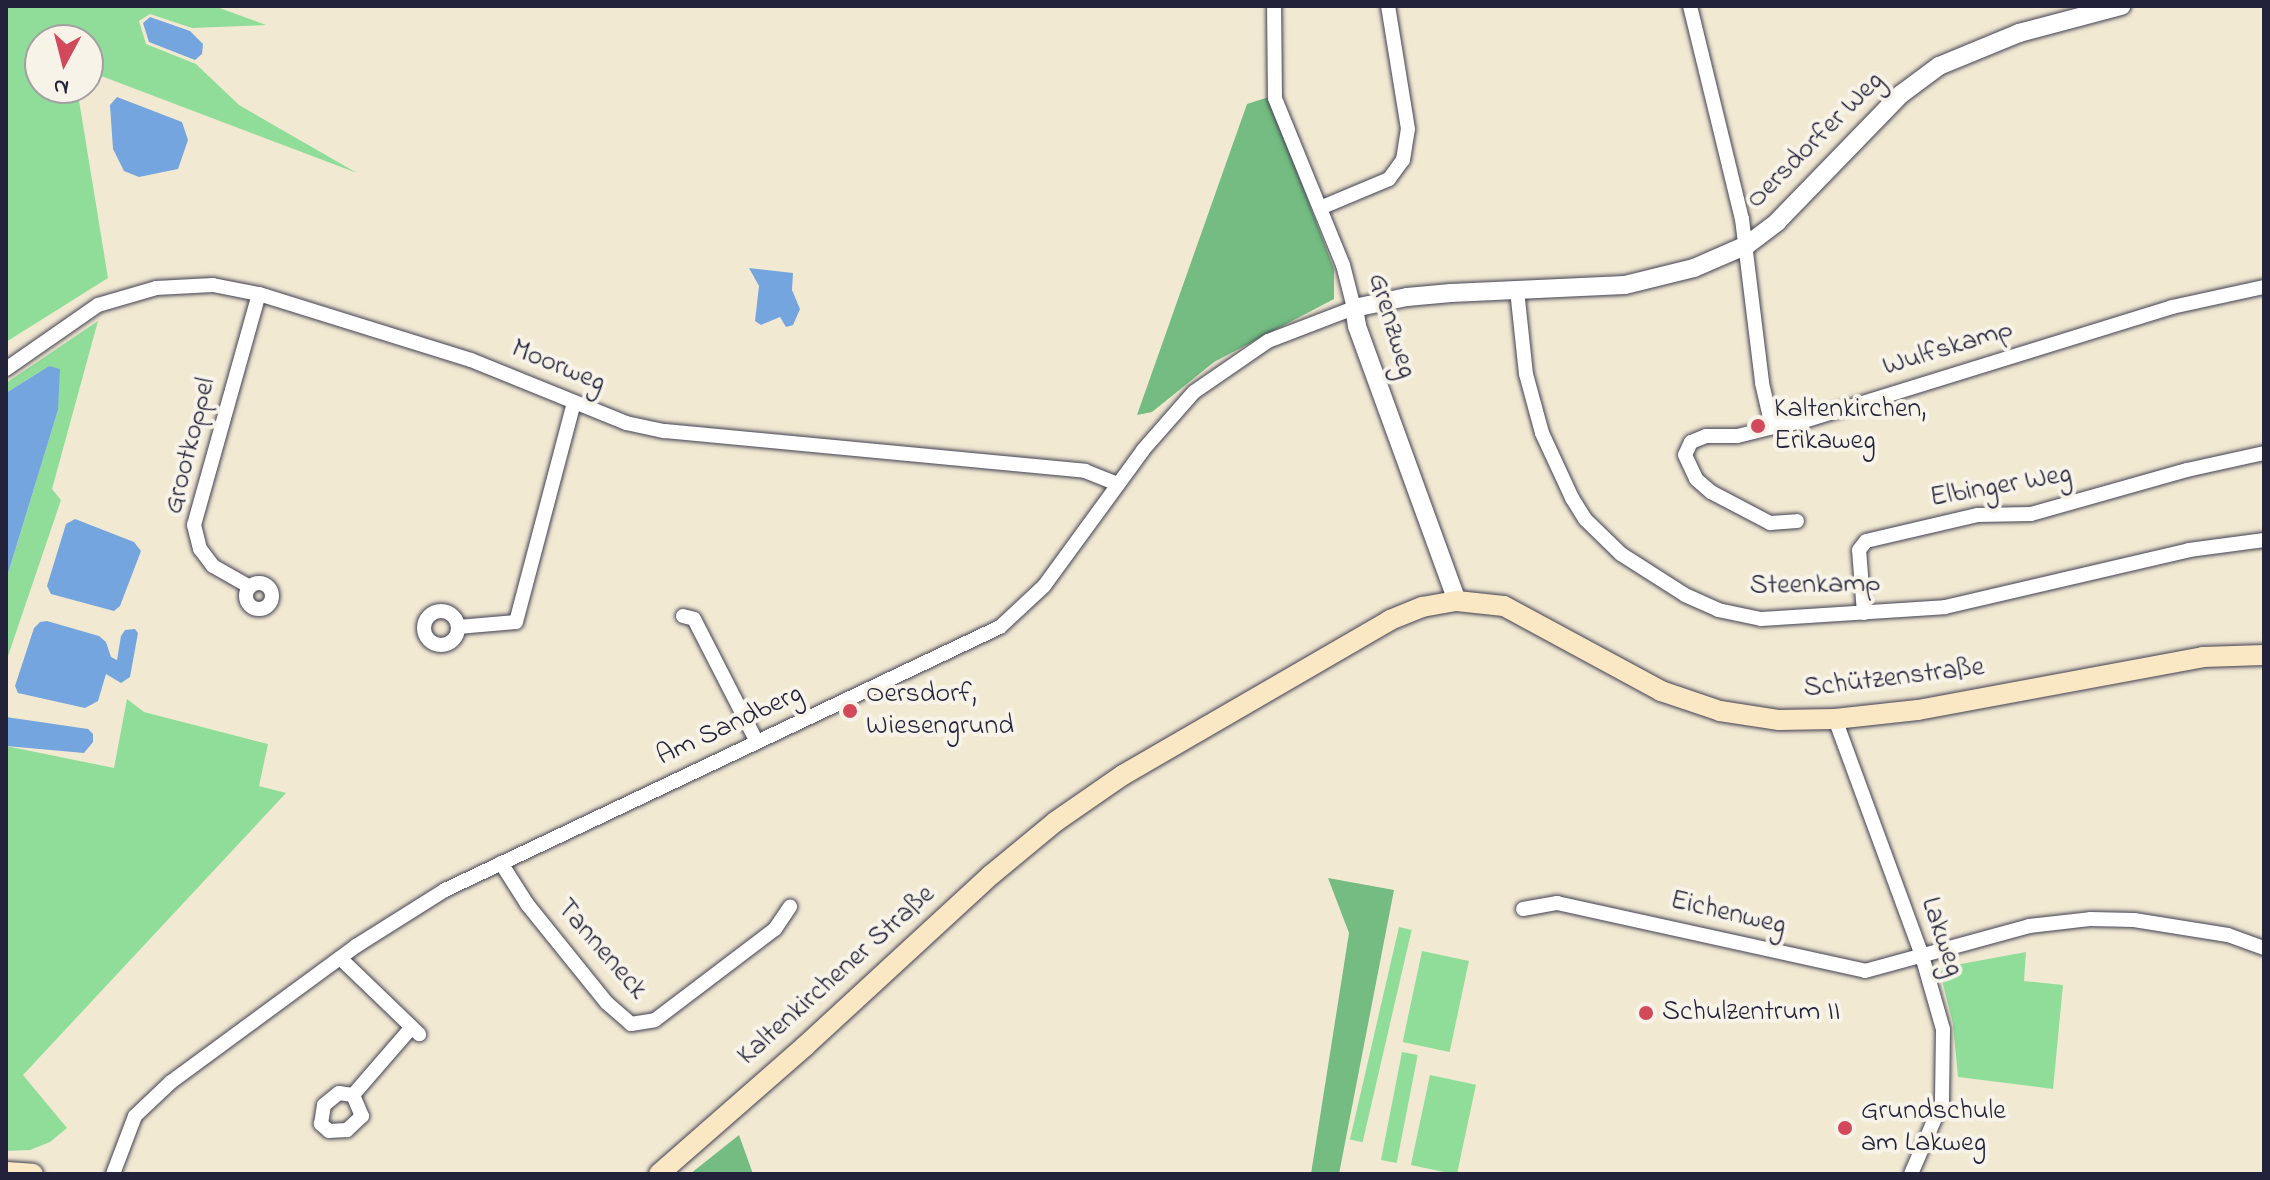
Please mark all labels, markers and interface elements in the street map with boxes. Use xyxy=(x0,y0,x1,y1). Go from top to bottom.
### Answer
north arrow xyxy=(24,24,104,104)
street label: Oersdorfer Weg xyxy=(1740,65,1892,217)
text: N xyxy=(52,69,71,103)
street label: Grenzweg xyxy=(1359,270,1423,382)
street label: Wulfskamp xyxy=(1879,313,2017,385)
street label: Moorweg xyxy=(506,333,610,401)
street label: Grootkoppel xyxy=(158,374,224,518)
place label: Kaltenkirchen, Erikaweg xyxy=(1774,393,1926,459)
marker: Kaltenkirchen, Erikaweg xyxy=(1749,417,1767,435)
street label: Elbinger Weg xyxy=(1928,458,2074,516)
street label: Steenkamp xyxy=(1749,568,1881,604)
street label: Schützenstraße xyxy=(1802,651,1986,707)
street label: Am Sandberg xyxy=(652,678,808,774)
place label: Oersdorf, Wiesengrund xyxy=(866,678,1014,744)
marker: Oersdorf, Wiesengrund xyxy=(841,702,859,720)
street label: Kaltenkirchener Straße xyxy=(731,879,943,1073)
street label: Eichenweg xyxy=(1667,884,1789,944)
street label: Tanneneck xyxy=(548,893,654,1007)
street label: Lakweg xyxy=(1912,893,1970,981)
place label: Schulzentrum II xyxy=(1662,996,1840,1030)
marker: Schulzentrum II xyxy=(1637,1004,1655,1022)
place label: Grundschule am Lakweg xyxy=(1861,1095,2006,1161)
marker: Grundschule am Lakweg xyxy=(1836,1119,1854,1137)

